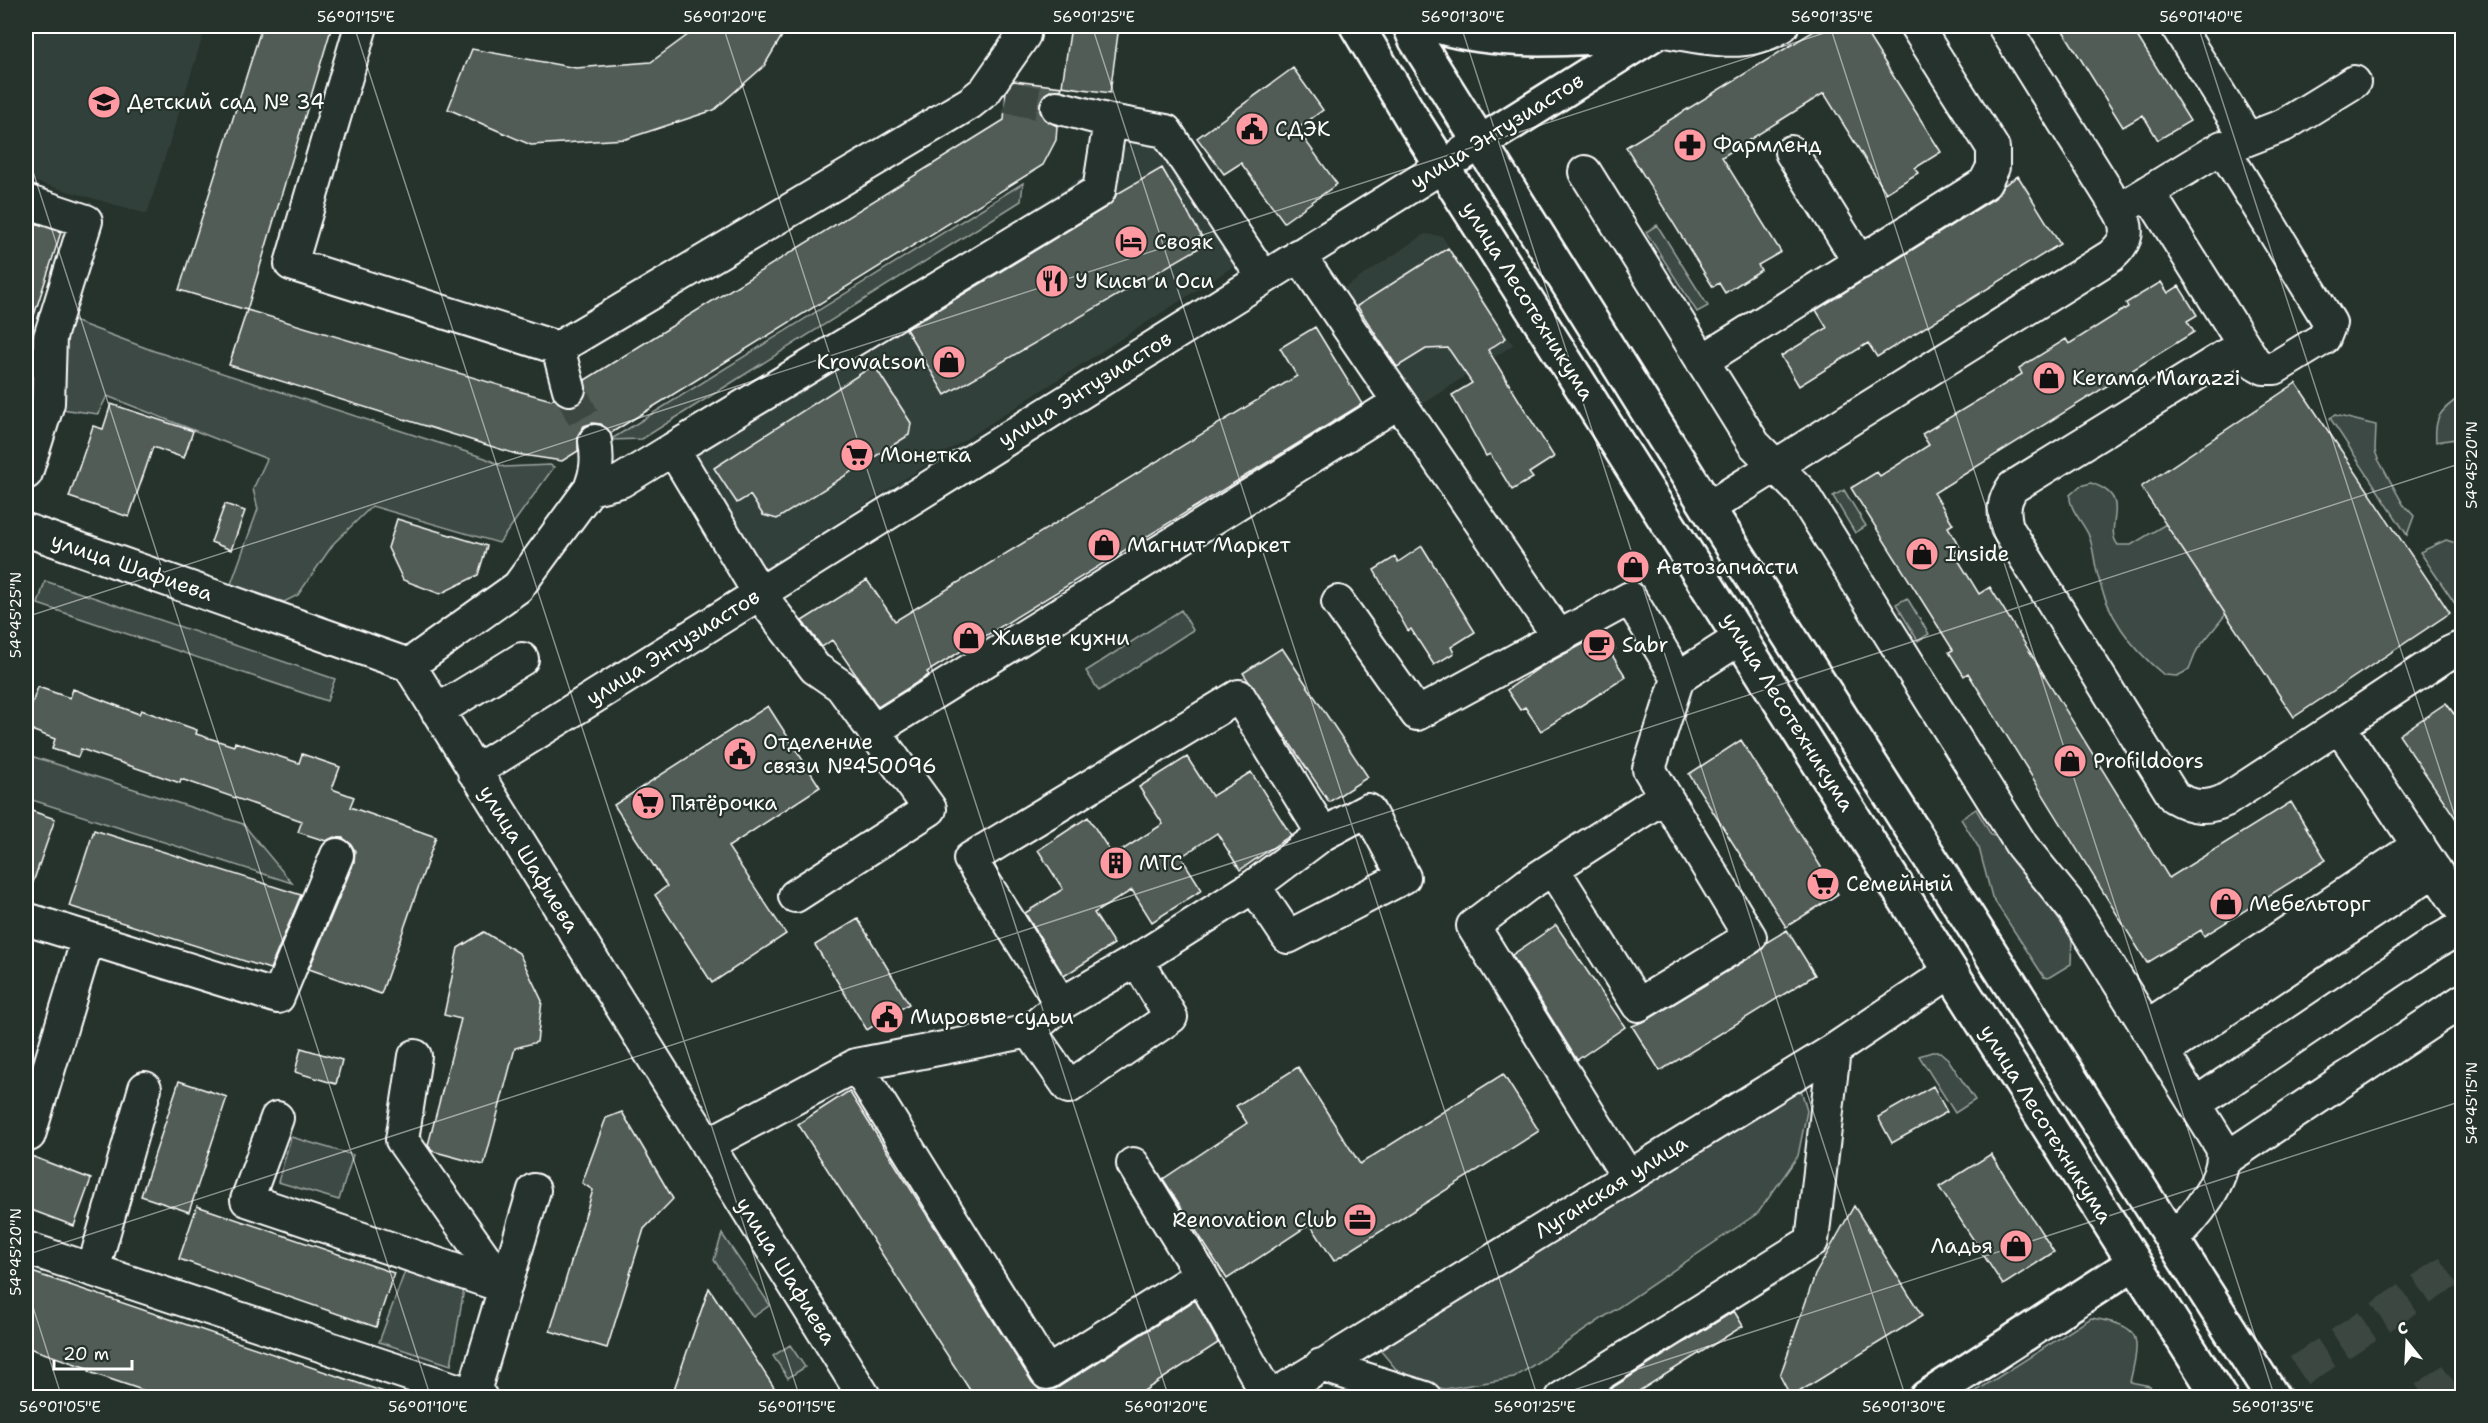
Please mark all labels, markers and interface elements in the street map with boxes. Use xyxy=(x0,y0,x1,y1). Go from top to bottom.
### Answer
text: 56°01'15"E xyxy=(317,7,395,27)
text: 56°01'20"E xyxy=(683,7,767,27)
text: 56°01'25"E xyxy=(1053,7,1135,27)
text: 56°01'30"E xyxy=(1421,7,1505,27)
text: 56°01'35"E xyxy=(1791,7,1873,27)
text: 56°01'40"E xyxy=(2159,7,2243,27)
street label: улица Энтузиастов xyxy=(1405,66,1589,196)
school or university icon: Детский сад № 34 xyxy=(86,84,122,120)
place label: Детский сад № 34 xyxy=(127,88,325,116)
public building icon: СДЭК xyxy=(1234,111,1270,147)
place label: СДЭК xyxy=(1275,115,1331,143)
pharmacy icon: Фармленд xyxy=(1672,127,1708,163)
place label: Фармленд xyxy=(1713,131,1822,159)
street label: улица Лесотехникума xyxy=(1455,196,1601,406)
hotel icon: Свояк xyxy=(1113,224,1149,260)
place label: Свояк xyxy=(1154,228,1213,256)
restaurant icon: У Кисы и Оси xyxy=(1034,263,1070,299)
place label: У Кисы и Оси xyxy=(1075,267,1214,295)
street label: улица Энтузиастов xyxy=(993,324,1177,454)
shop icon: Krowatson xyxy=(931,344,967,380)
place label: Krowatson xyxy=(816,348,926,376)
shop icon: Kerama Marazzi xyxy=(2031,360,2067,396)
place label: Kerama Marazzi xyxy=(2072,364,2240,392)
text: 54°45'20"N xyxy=(2462,421,2482,509)
supermarket icon: Монетка xyxy=(839,437,875,473)
place label: Монетка xyxy=(880,441,971,469)
street label: улица Шафиева xyxy=(48,526,216,608)
shop icon: Магнит Маркет xyxy=(1086,527,1122,563)
place label: Магнит Маркет xyxy=(1127,531,1291,559)
shop icon: Inside xyxy=(1904,536,1940,572)
place label: Inside xyxy=(1945,540,2009,568)
shop icon: Автозапчасти xyxy=(1615,549,1651,585)
place label: Автозапчасти xyxy=(1656,553,1799,581)
text: 54°45'25"N xyxy=(6,572,26,658)
street label: улица Энтузиастов xyxy=(581,582,765,712)
street label: улица Лесотехникума xyxy=(1715,607,1861,817)
shop icon: Живые кухни xyxy=(951,620,987,656)
place label: Живые кухни xyxy=(992,624,1130,652)
cafe icon: Sabr xyxy=(1581,627,1617,663)
place label: Sabr xyxy=(1622,631,1669,659)
place label: Отделение связи №450096 xyxy=(763,728,937,780)
public building icon: Отделение связи №450096 xyxy=(722,736,758,772)
shop icon: Profildoors xyxy=(2052,743,2088,779)
place label: Profildoors xyxy=(2093,747,2204,775)
street label: улица Шафиева xyxy=(472,780,586,938)
supermarket icon: Пятёрочка xyxy=(630,785,666,821)
place label: Пятёрочка xyxy=(671,789,777,817)
building icon: МТС xyxy=(1098,845,1134,881)
place label: МТС xyxy=(1139,849,1183,877)
supermarket icon: Семейный xyxy=(1805,866,1841,902)
place label: Семейный xyxy=(1846,870,1954,898)
shop icon: Мебельторг xyxy=(2208,886,2244,922)
place label: Мебельторг xyxy=(2249,890,2371,918)
public building icon: Мировые судьи xyxy=(869,999,905,1035)
place label: Мировые судьи xyxy=(910,1003,1074,1031)
street label: улица Лесотехникума xyxy=(1973,1019,2119,1229)
text: 54°45'15"N xyxy=(2462,1062,2482,1144)
street label: Луганская улица xyxy=(1529,1129,1693,1245)
street label: улица Шафиева xyxy=(729,1192,843,1350)
office icon: Renovation Club xyxy=(1342,1202,1378,1238)
place label: Renovation Club xyxy=(1172,1206,1337,1234)
text: 54°45'20"N xyxy=(6,1208,26,1296)
shop icon: Ладья xyxy=(1998,1228,2034,1264)
place label: Ладья xyxy=(1931,1232,1993,1260)
north arrow xyxy=(2377,1312,2437,1372)
text: С xyxy=(2395,1317,2411,1340)
scale bar xyxy=(54,1333,132,1371)
text: 20 m xyxy=(63,1342,109,1366)
text: 56°01'05"E xyxy=(19,1397,101,1417)
text: 56°01'10"E xyxy=(388,1397,468,1417)
text: 56°01'15"E xyxy=(758,1397,836,1417)
text: 56°01'20"E xyxy=(1124,1397,1208,1417)
text: 56°01'25"E xyxy=(1494,1397,1576,1417)
text: 56°01'30"E xyxy=(1862,1397,1946,1417)
text: 56°01'35"E xyxy=(2232,1397,2314,1417)

